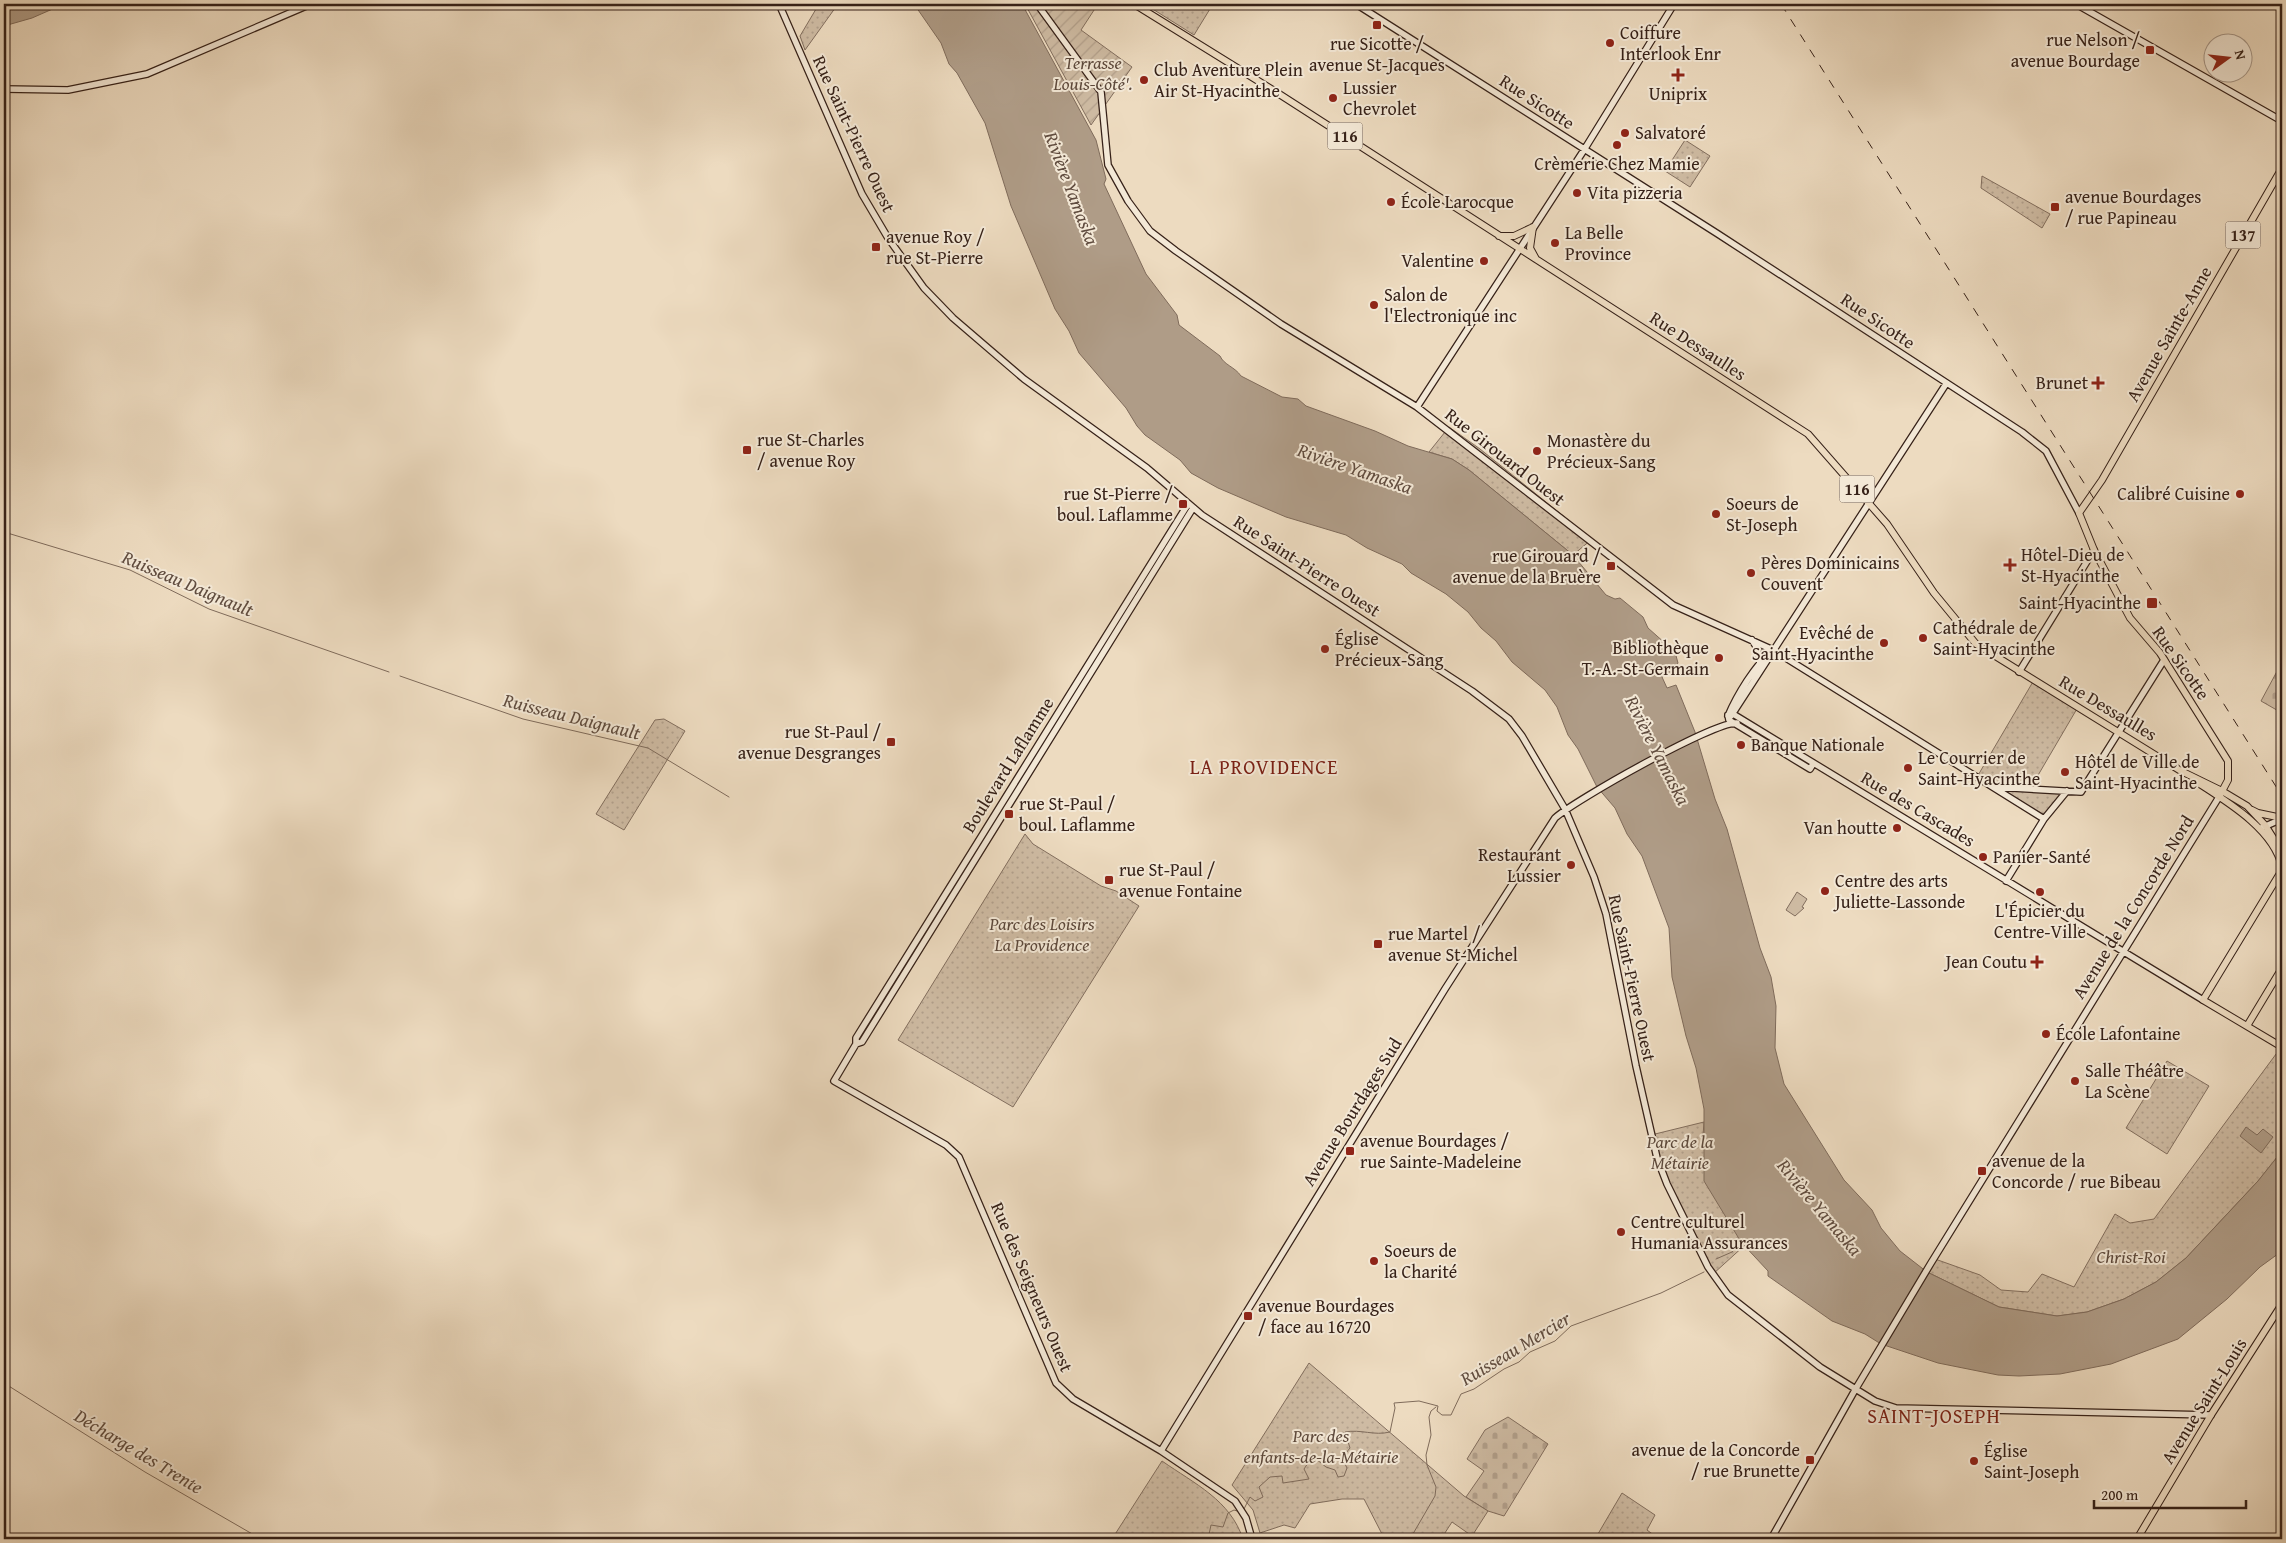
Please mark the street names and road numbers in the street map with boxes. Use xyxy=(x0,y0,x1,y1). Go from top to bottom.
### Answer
street label: Rue Saint-Pierre Ouest xyxy=(806,51,903,217)
street label: Rue Sicotte xyxy=(1494,67,1580,136)
road number: 116 xyxy=(1328,122,1362,150)
road number: 137 xyxy=(2226,222,2260,248)
street label: Avenue Sainte-Anne xyxy=(2119,261,2218,406)
street label: Rue Sicotte xyxy=(1836,286,1921,355)
street label: Rue Dessaulles xyxy=(1645,304,1752,387)
street label: Rue Girouard Ouest xyxy=(1439,401,1572,513)
road number: 116 xyxy=(1840,476,1874,502)
street label: Rue Saint-Pierre Ouest xyxy=(1229,508,1387,624)
street label: Rue Sicotte xyxy=(2146,620,2217,705)
street label: Rue Dessaulles xyxy=(2054,668,2162,748)
street label: Boulevard Laflamme xyxy=(955,692,1060,838)
street label: Rue des Cascades xyxy=(1856,764,1980,853)
street label: Avenue de la Concorde Nord xyxy=(2065,809,2200,1004)
street label: Rue Saint-Pierre Ouest xyxy=(1602,892,1664,1065)
street label: Avenue Bourdages Sud xyxy=(1295,1032,1408,1191)
street label: Rue des Seigneurs Ouest xyxy=(984,1198,1081,1377)
street label: Avenue Saint-Louis xyxy=(2154,1332,2253,1469)

